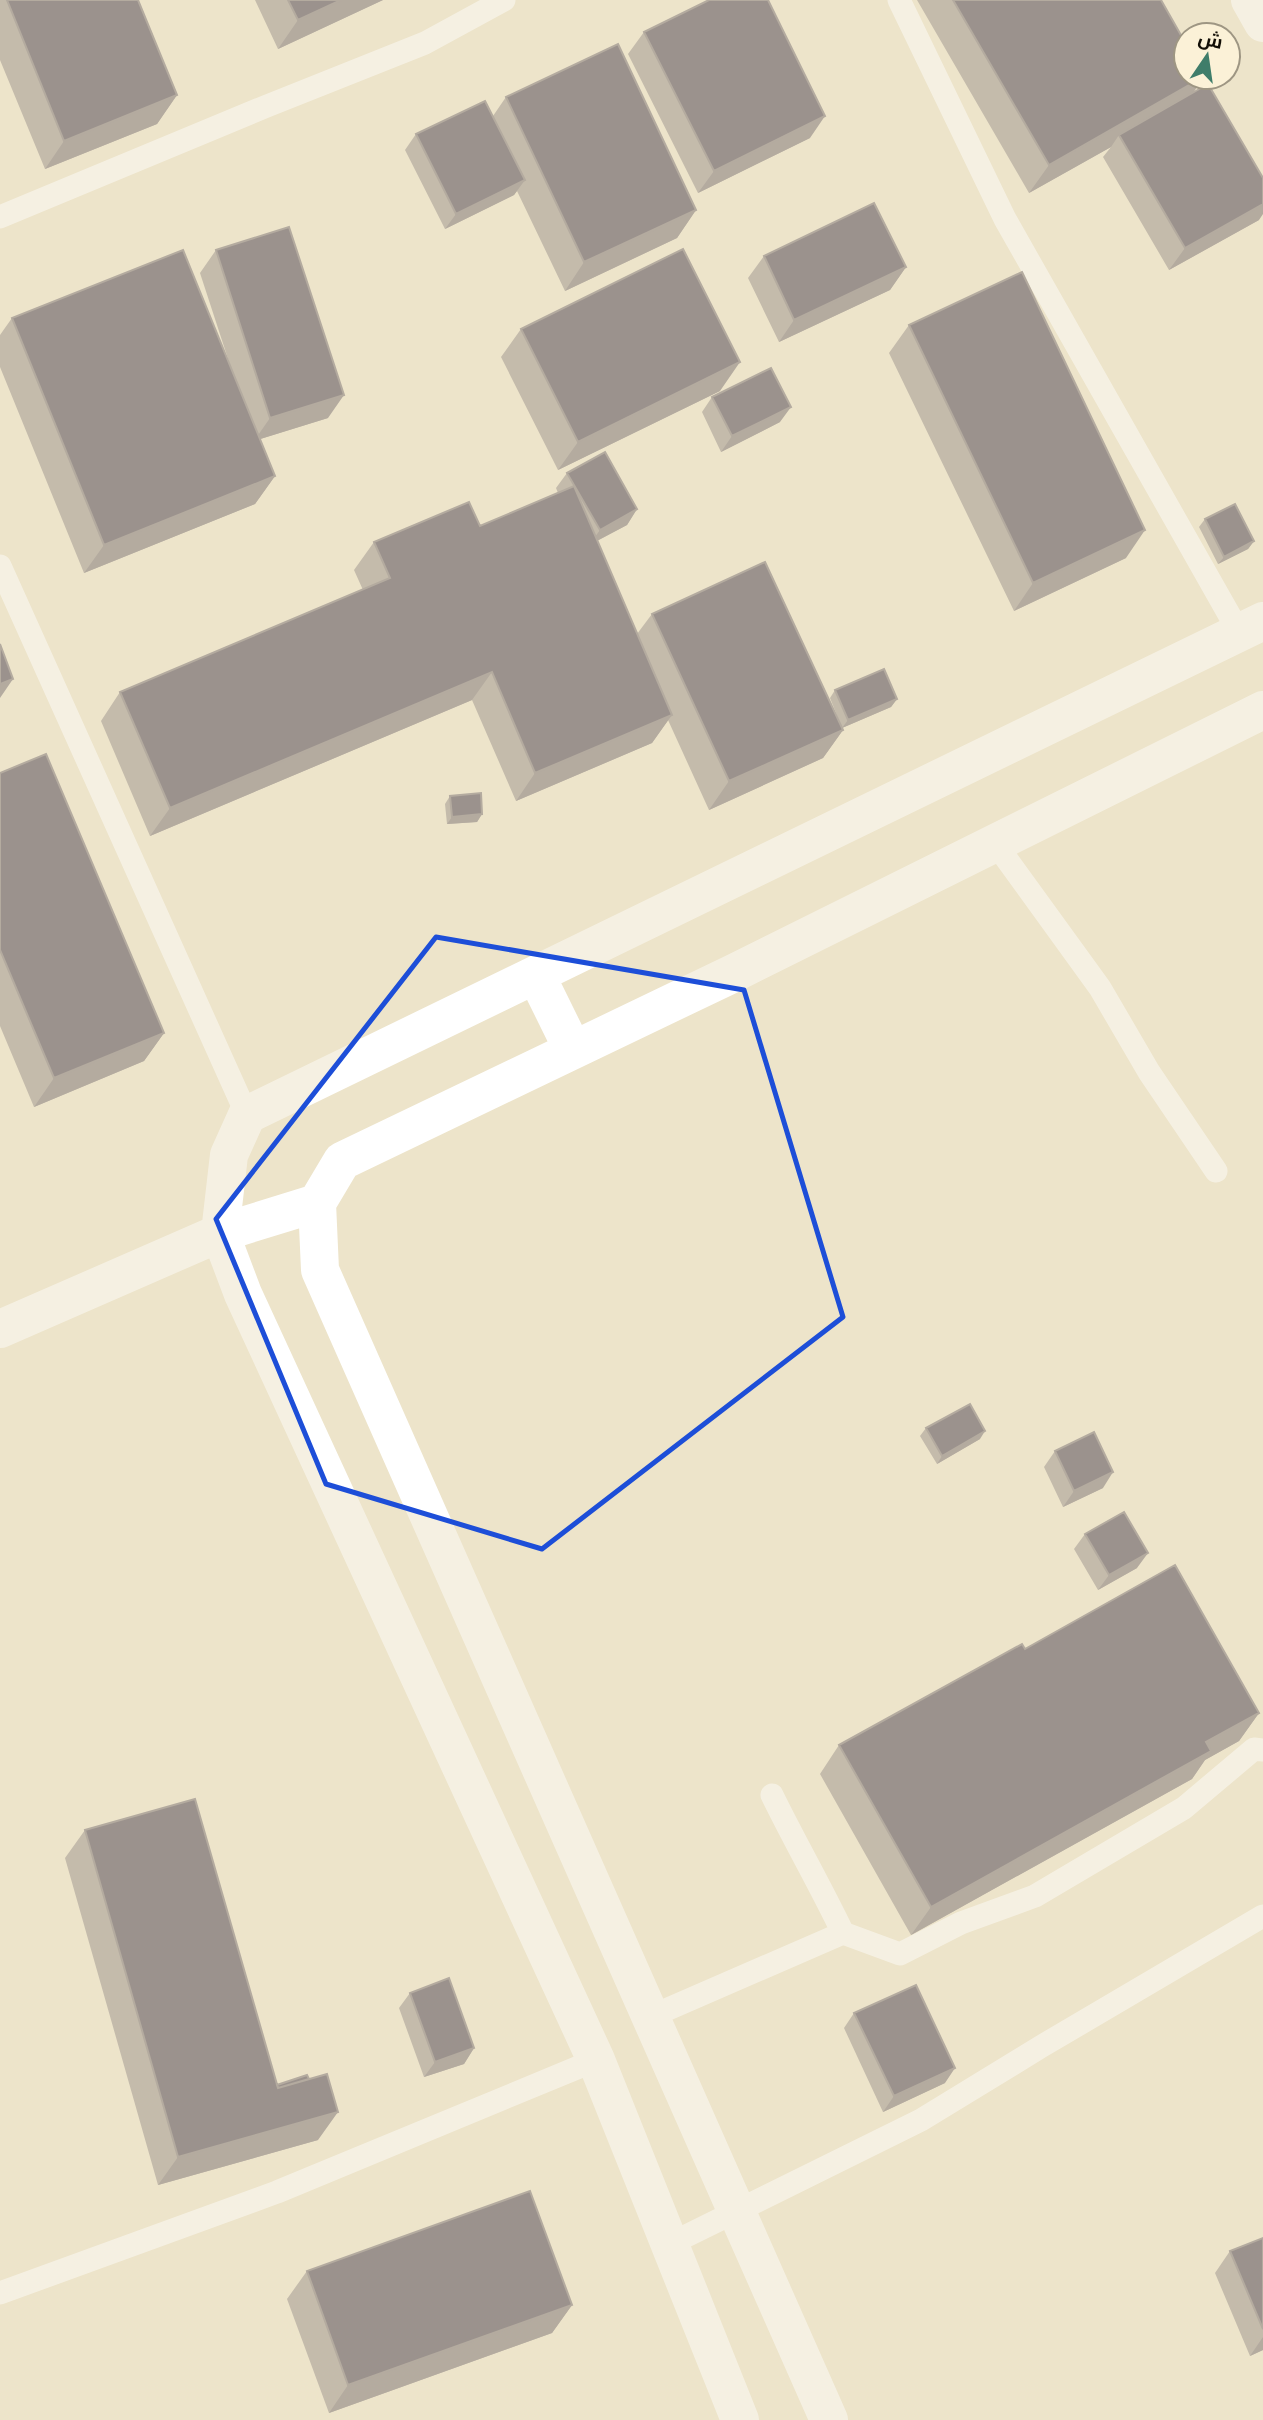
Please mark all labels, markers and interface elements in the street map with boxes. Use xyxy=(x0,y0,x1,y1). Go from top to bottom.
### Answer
north arrow xyxy=(1172,21,1242,91)
text: ش xyxy=(1196,24,1226,55)

